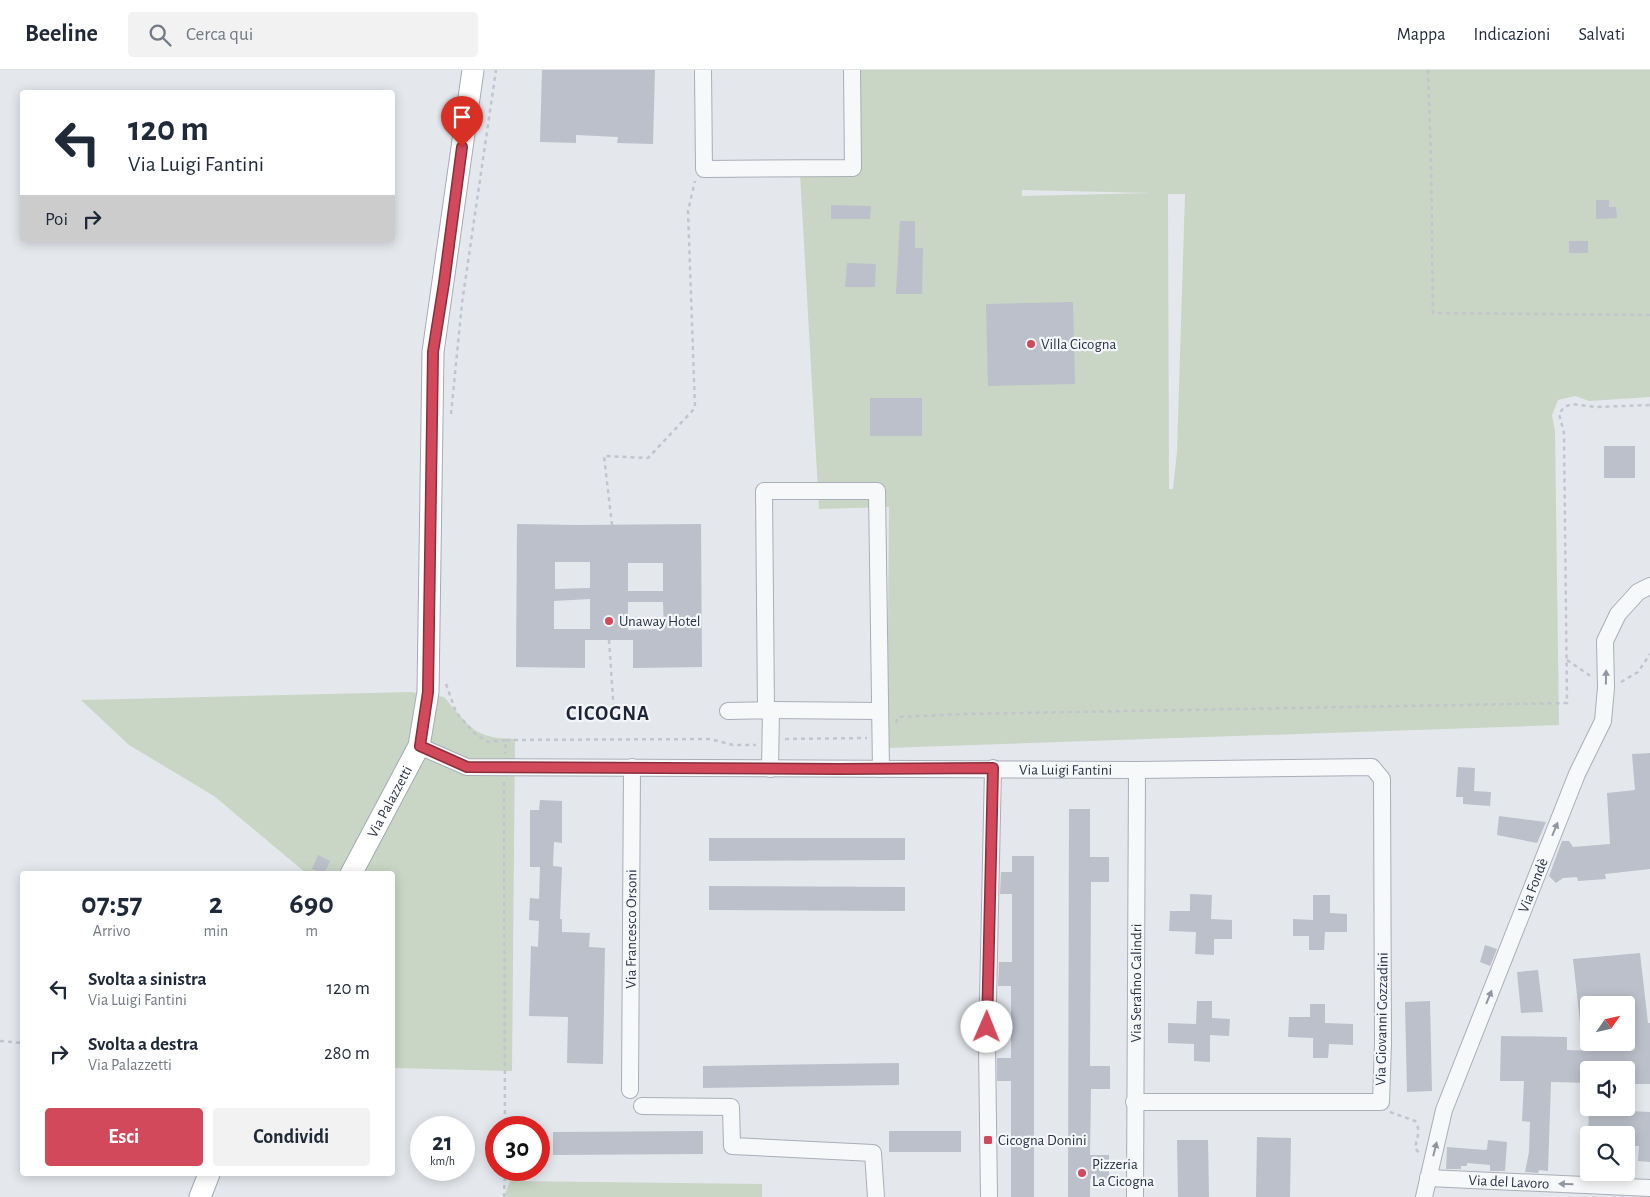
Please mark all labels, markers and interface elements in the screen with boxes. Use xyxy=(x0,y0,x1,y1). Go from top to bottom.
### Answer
search box xyxy=(128,12,478,57)
icon: search xyxy=(146,21,174,49)
text: Beeline xyxy=(25,22,98,46)
text: Cerca qui xyxy=(186,25,253,44)
text: Mappa xyxy=(1397,26,1446,44)
text: Indicazioni xyxy=(1474,26,1550,44)
text: Salvati xyxy=(1578,26,1625,44)
pin xyxy=(441,96,483,147)
icon: arrive xyxy=(448,103,476,131)
icon: left xyxy=(45,110,110,175)
text: 120 m xyxy=(128,112,209,147)
text: Via Luigi Fantini xyxy=(128,153,264,175)
icon: right xyxy=(78,205,106,233)
text: Poi xyxy=(45,210,68,229)
place label: Villa Cicogna xyxy=(1041,337,1117,352)
marker: Villa Cicogna xyxy=(1025,338,1037,350)
place label: Unaway Hotel xyxy=(619,614,701,629)
marker: Unaway Hotel xyxy=(603,615,615,627)
one-way arrow xyxy=(1603,669,1611,685)
district label: CICOGNA xyxy=(566,704,650,724)
street label: Via Luigi Fantini xyxy=(1019,762,1112,777)
street label: Via Palazzetti xyxy=(364,763,415,840)
one-way arrow xyxy=(1551,821,1559,836)
street label: Via Fondè xyxy=(1515,856,1550,915)
street label: Via Francesco Orsoni xyxy=(623,869,639,989)
text: 07:57 xyxy=(81,889,142,919)
text: 2 xyxy=(209,889,223,919)
text: 690 xyxy=(289,889,334,919)
text: Arrivo xyxy=(93,923,131,939)
text: min xyxy=(203,923,228,939)
text: m xyxy=(305,923,318,939)
street label: Via Serafino Calindri xyxy=(1128,924,1144,1042)
street label: Via Giovanni Gozzadini xyxy=(1373,952,1391,1086)
text: Svolta a sinistra xyxy=(88,970,207,989)
icon: left xyxy=(45,975,73,1003)
text: 120 m xyxy=(326,979,370,998)
one-way arrow xyxy=(1486,989,1493,1004)
text: Via Luigi Fantini xyxy=(88,992,187,1008)
north arrow xyxy=(1580,996,1635,1051)
map controls xyxy=(1580,996,1635,1181)
position arrow xyxy=(960,1000,1012,1052)
text: Svolta a destra xyxy=(88,1035,198,1054)
icon: right xyxy=(45,1040,73,1068)
text: 280 m xyxy=(324,1044,370,1063)
text: Via Palazzetti xyxy=(88,1057,172,1073)
button: sound xyxy=(1580,1061,1635,1116)
button: Esci xyxy=(45,1108,203,1166)
button: Condividi xyxy=(213,1108,370,1166)
speed limit sign: 30 xyxy=(485,1116,550,1181)
button: search xyxy=(1580,1126,1635,1181)
text: 21 xyxy=(432,1130,453,1155)
place label: Cicogna Donini xyxy=(998,1133,1087,1148)
marker: Cicogna Donini xyxy=(982,1134,994,1146)
one-way arrow xyxy=(1431,1142,1439,1157)
text: km/h xyxy=(430,1155,455,1167)
place label: Pizzeria La Cicogna xyxy=(1092,1157,1154,1189)
marker: Pizzeria La Cicogna xyxy=(1076,1167,1088,1179)
street label: Via del Lavoro xyxy=(1468,1172,1550,1191)
one-way arrow xyxy=(1558,1180,1574,1188)

